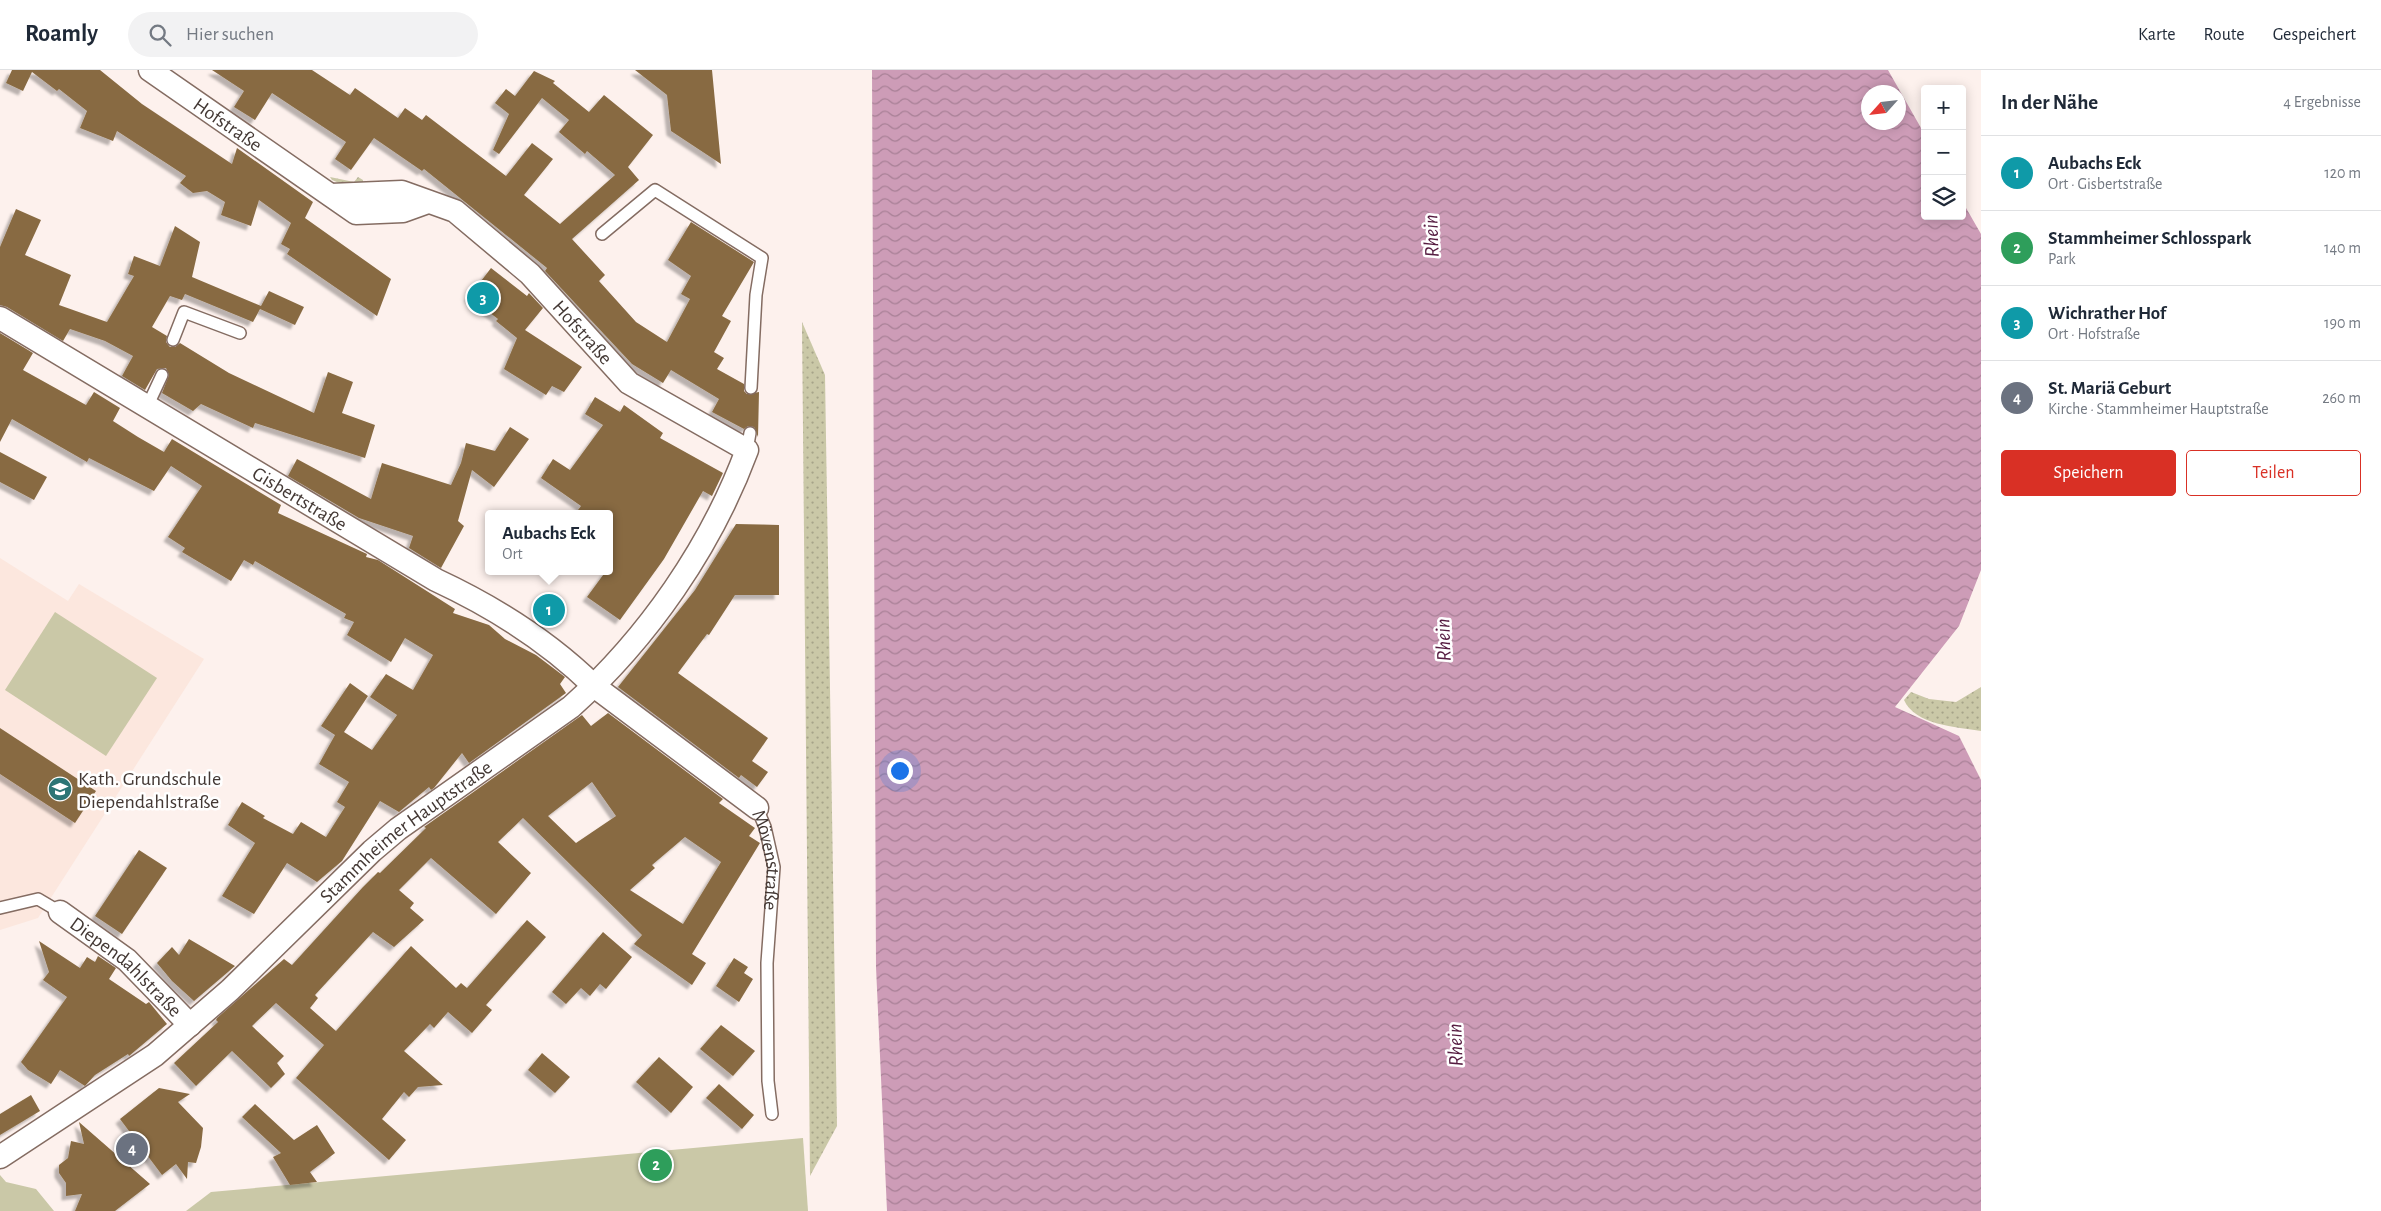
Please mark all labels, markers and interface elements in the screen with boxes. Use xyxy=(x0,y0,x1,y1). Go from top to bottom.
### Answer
search box xyxy=(128,12,478,57)
icon: search xyxy=(146,21,174,49)
text: Roamly xyxy=(25,22,98,46)
text: Hier suchen xyxy=(186,25,274,44)
text: Karte xyxy=(2138,26,2175,44)
text: Route xyxy=(2203,26,2245,44)
text: Gespeichert xyxy=(2273,26,2356,44)
north arrow xyxy=(1861,85,1906,130)
map controls xyxy=(1921,85,1966,220)
button: + xyxy=(1921,85,1966,130)
text: In der Nähe xyxy=(2001,92,2098,113)
street label: Hofstraße xyxy=(190,94,265,156)
text: 4 Ergebnisse xyxy=(2283,94,2361,110)
button: − xyxy=(1921,130,1966,175)
text: Aubachs Eck xyxy=(2048,154,2142,173)
text: 1 xyxy=(2014,165,2020,181)
text: 120 m xyxy=(2324,165,2361,181)
button: layers xyxy=(1921,175,1966,220)
text: Ort · Gisbertstraße xyxy=(2048,176,2162,192)
water label: Rhein xyxy=(1420,214,1443,258)
text: Stammheimer Schlosspark xyxy=(2048,229,2252,248)
text: 2 xyxy=(2013,240,2021,256)
text: 140 m xyxy=(2324,240,2361,256)
text: Park xyxy=(2048,251,2076,267)
pin: 3 xyxy=(467,279,499,317)
street label: Hofstraße xyxy=(549,297,616,368)
text: Wichrather Hof xyxy=(2048,304,2166,323)
text: 3 xyxy=(2014,315,2020,331)
text: 190 m xyxy=(2324,315,2361,331)
text: Ort · Hofstraße xyxy=(2048,326,2140,342)
text: St. Mariä Geburt xyxy=(2048,379,2171,398)
text: 4 xyxy=(2013,390,2021,406)
text: 260 m xyxy=(2322,390,2361,406)
text: Kirche · Stammheimer Hauptstraße xyxy=(2048,401,2269,417)
button: Speichern xyxy=(2001,450,2176,496)
button: Teilen xyxy=(2186,450,2361,496)
street label: Gisbertstraße xyxy=(249,463,350,535)
popup xyxy=(485,510,613,575)
text: Aubachs Eck xyxy=(502,524,596,543)
text: Ort xyxy=(502,546,523,562)
pin: 1 xyxy=(533,591,565,629)
water label: Rhein xyxy=(1432,618,1455,662)
street label: Stammheimer Hauptstraße xyxy=(316,757,496,907)
your location xyxy=(887,758,913,784)
place label: Kath. Grundschule Diependahlstraße xyxy=(78,769,221,812)
school or university icon: Kath. Grundschule Diependahlstraße xyxy=(47,776,73,802)
street label: Mövenstraße xyxy=(748,807,783,911)
street label: Diependahlstraße xyxy=(66,914,185,1021)
water label: Rhein xyxy=(1444,1023,1467,1067)
pin: 4 xyxy=(116,1130,148,1168)
pin: 2 xyxy=(640,1146,672,1184)

